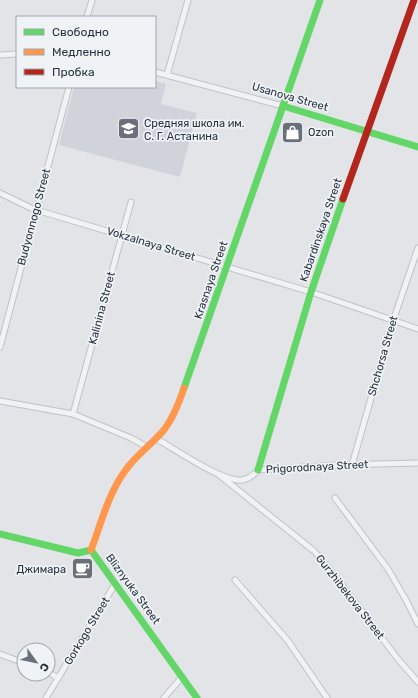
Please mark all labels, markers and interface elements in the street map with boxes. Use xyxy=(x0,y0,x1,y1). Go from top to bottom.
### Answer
legend xyxy=(16,16,156,88)
text: Свободно xyxy=(52,25,109,39)
text: Медленно xyxy=(52,45,111,59)
text: Пробка xyxy=(52,65,95,79)
street label: Usanova Street xyxy=(250,80,330,114)
school or university icon: Средняя школа им. C. Г. Астанина xyxy=(115,116,141,142)
place label: Средняя школа им. C. Г. Астанина xyxy=(144,117,245,143)
shop icon: Ozon xyxy=(279,119,305,145)
place label: Ozon xyxy=(308,126,334,139)
street label: Budyonnogo Street xyxy=(15,166,53,267)
street label: Kabardinskaya Street xyxy=(297,176,345,284)
street label: Vokzalnaya Street xyxy=(105,224,198,264)
street label: Krasnaya Street xyxy=(192,239,231,321)
street label: Kalinina Street xyxy=(86,270,118,346)
street label: Shchorsa Street xyxy=(365,314,401,398)
street label: Prigorodnaya Street xyxy=(265,458,369,476)
street label: Bliznyuka Street xyxy=(103,551,163,627)
street label: Gurzhibekova Street xyxy=(313,552,388,642)
cafe icon: Джимара xyxy=(69,556,95,582)
place label: Джимара xyxy=(17,563,66,576)
street label: Gorkogo Street xyxy=(62,594,113,667)
north arrow xyxy=(16,642,56,682)
text: С xyxy=(36,660,52,674)

